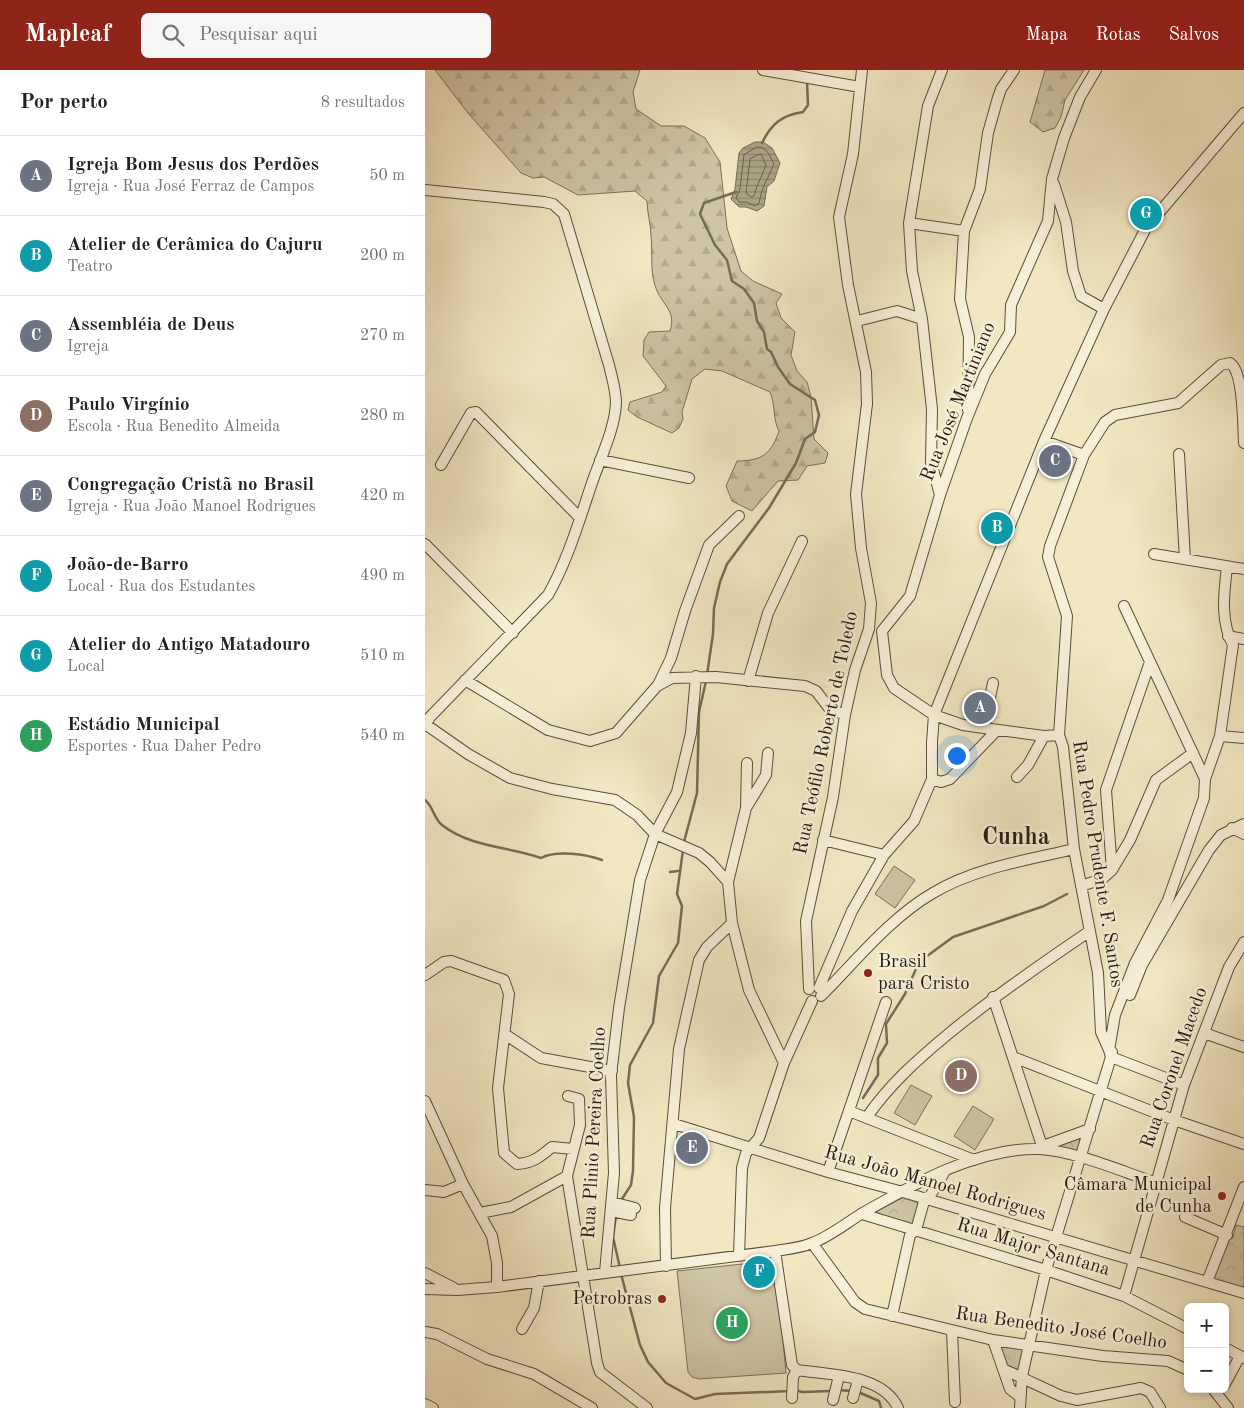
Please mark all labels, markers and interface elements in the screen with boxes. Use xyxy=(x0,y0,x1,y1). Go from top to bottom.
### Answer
search box xyxy=(141,13,491,58)
icon: search xyxy=(159,21,187,49)
text: Mapleaf xyxy=(25,23,111,47)
text: Pesquisar aqui xyxy=(199,26,318,45)
text: Mapa xyxy=(1026,26,1068,44)
text: Rotas xyxy=(1096,26,1141,44)
text: Salvos xyxy=(1169,26,1219,44)
text: Por perto xyxy=(20,92,108,113)
text: 8 resultados xyxy=(321,95,405,111)
text: Igreja Bom Jesus dos Perdões xyxy=(67,156,319,175)
text: A xyxy=(30,168,42,184)
text: 50 m xyxy=(369,168,405,184)
text: Igreja · Rua José Ferraz de Campos xyxy=(67,179,314,195)
pin: G xyxy=(1130,195,1162,233)
text: Atelier de Cerâmica do Cajuru xyxy=(67,236,322,255)
text: B xyxy=(30,248,42,264)
text: 200 m xyxy=(360,248,405,264)
text: Teatro xyxy=(67,259,113,275)
text: Assembléia de Deus xyxy=(67,316,234,335)
street label: Rua José Martiniano xyxy=(918,320,1000,484)
text: C xyxy=(31,328,41,344)
text: 270 m xyxy=(360,328,405,344)
text: Igreja xyxy=(67,339,109,355)
text: Paulo Virgínio xyxy=(67,396,190,415)
text: D xyxy=(30,408,42,424)
text: 280 m xyxy=(360,408,405,424)
text: Escola · Rua Benedito Almeida xyxy=(67,419,280,435)
pin: C xyxy=(1039,442,1071,480)
text: Congregação Cristã no Brasil xyxy=(67,476,314,495)
text: E xyxy=(30,488,42,504)
text: 420 m xyxy=(360,488,405,504)
text: Igreja · Rua João Manoel Rodrigues xyxy=(67,499,316,515)
pin: B xyxy=(981,509,1013,547)
text: João-de-Barro xyxy=(67,556,189,575)
text: F xyxy=(31,568,41,584)
text: 490 m xyxy=(360,568,405,584)
text: Local · Rua dos Estudantes xyxy=(67,579,255,595)
street label: Rua Teófilo Roberto de Toledo xyxy=(792,610,862,856)
text: Atelier do Antigo Matadouro xyxy=(67,636,310,655)
text: G xyxy=(30,648,42,664)
text: 510 m xyxy=(360,648,405,664)
text: Local xyxy=(67,659,105,675)
pin: A xyxy=(964,689,996,727)
text: Estádio Municipal xyxy=(67,716,220,735)
text: H xyxy=(29,728,43,744)
text: 540 m xyxy=(360,728,405,744)
text: Esportes · Rua Daher Pedro xyxy=(67,739,261,755)
street label: Rua Pedro Prudente F. Santos xyxy=(1068,739,1126,989)
your location xyxy=(944,743,970,769)
district label: Cunha xyxy=(982,826,1050,850)
place label: Brasil para Cristo xyxy=(878,953,970,994)
marker: Brasil para Cristo xyxy=(862,967,874,979)
street label: Rua Coronel Macedo xyxy=(1139,985,1211,1151)
street label: Rua Plinio Pereira Coelho xyxy=(580,1026,610,1240)
pin: D xyxy=(945,1057,977,1095)
pin: E xyxy=(676,1129,708,1167)
street label: Rua João Manoel Rodrigues xyxy=(822,1143,1048,1225)
place label: Câmara Municipal de Cunha xyxy=(1064,1176,1213,1217)
marker: Câmara Municipal de Cunha xyxy=(1216,1190,1228,1202)
street label: Rua Major Santana xyxy=(954,1216,1113,1281)
pin: F xyxy=(743,1253,775,1291)
place label: Petrobras xyxy=(572,1290,652,1309)
marker: Petrobras xyxy=(656,1293,668,1305)
map controls xyxy=(1184,1303,1229,1393)
button: + xyxy=(1184,1303,1229,1348)
pin: H xyxy=(716,1304,748,1342)
street label: Rua Benedito José Coelho xyxy=(954,1305,1168,1353)
button: − xyxy=(1184,1348,1229,1393)

